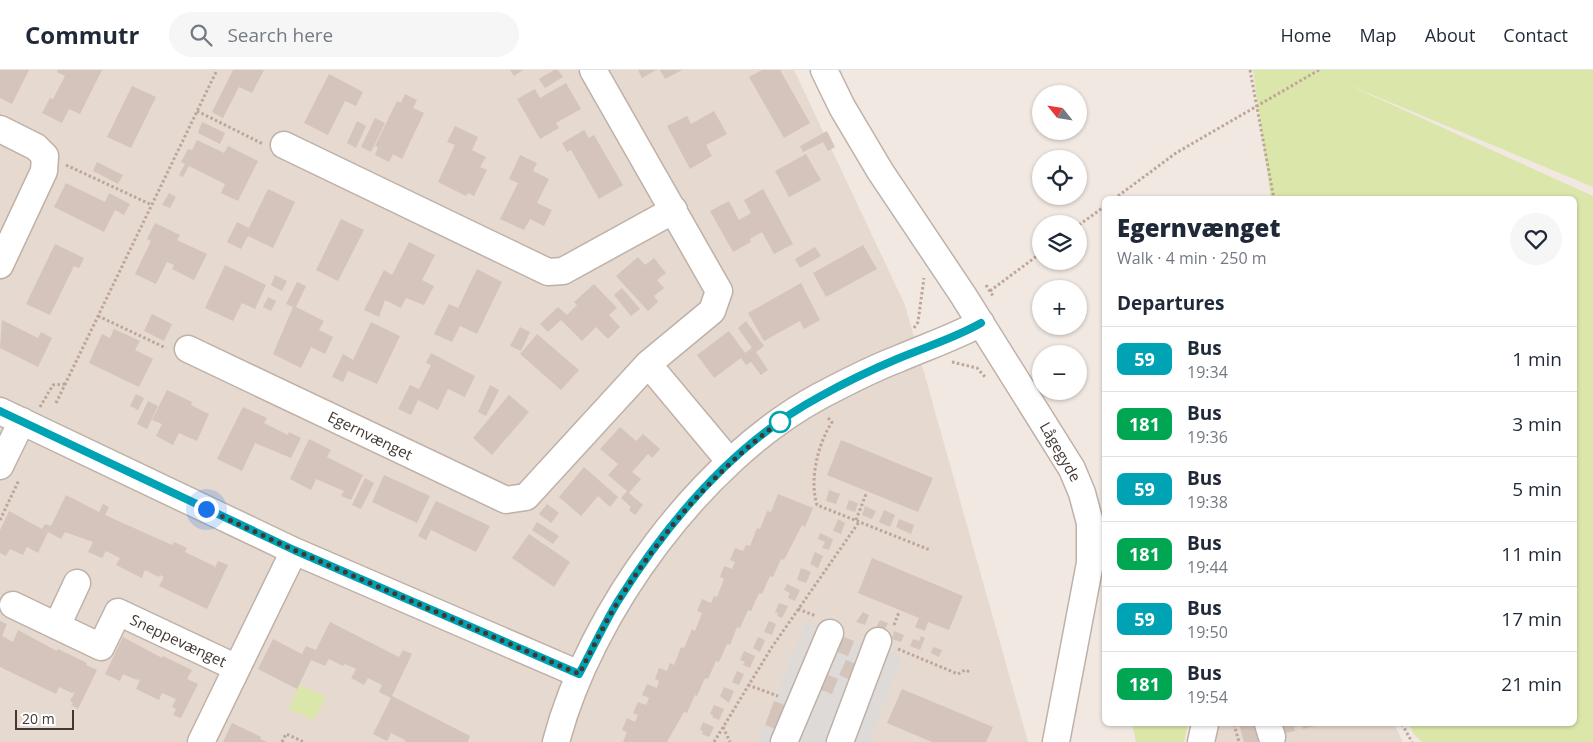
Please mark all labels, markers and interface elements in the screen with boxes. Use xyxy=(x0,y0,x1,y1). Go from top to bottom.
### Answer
search box xyxy=(169,12,519,57)
text: Commutr xyxy=(25,18,139,51)
icon: search xyxy=(187,21,215,49)
text: Search here xyxy=(227,22,333,48)
text: Home xyxy=(1281,23,1331,47)
text: Map xyxy=(1359,23,1397,47)
text: About xyxy=(1425,23,1475,47)
text: Contact xyxy=(1503,23,1568,47)
north arrow xyxy=(1032,85,1088,140)
map controls xyxy=(1032,85,1087,400)
button: locate xyxy=(1032,150,1087,205)
text: Egernvænget xyxy=(1117,211,1281,244)
button: heart xyxy=(1510,213,1562,265)
button: layers xyxy=(1032,215,1087,270)
text: Walk · 4 min · 250 m xyxy=(1117,247,1267,269)
button: + xyxy=(1032,280,1087,335)
text: Departures xyxy=(1117,290,1224,316)
text: Bus xyxy=(1187,335,1222,361)
button: − xyxy=(1032,345,1087,400)
text: 1 min xyxy=(1512,346,1562,372)
text: 59 xyxy=(1134,347,1155,371)
text: 19:34 xyxy=(1187,361,1228,383)
text: Bus xyxy=(1187,400,1222,426)
street label: Egernvænget xyxy=(325,406,416,464)
unlabelled marker xyxy=(769,411,791,433)
text: 3 min xyxy=(1512,411,1562,437)
text: 181 xyxy=(1129,412,1160,436)
street label: Lågegyde xyxy=(1036,418,1086,485)
text: 19:36 xyxy=(1187,426,1228,448)
text: Bus xyxy=(1187,465,1222,491)
text: 5 min xyxy=(1512,476,1562,502)
text: 59 xyxy=(1134,477,1155,501)
text: 19:38 xyxy=(1187,491,1228,513)
your location xyxy=(194,497,219,522)
text: Bus xyxy=(1187,530,1222,556)
text: 11 min xyxy=(1501,541,1562,567)
text: 181 xyxy=(1129,542,1160,566)
text: 19:44 xyxy=(1187,556,1228,578)
text: Bus xyxy=(1187,595,1222,621)
text: 17 min xyxy=(1501,606,1562,632)
text: 59 xyxy=(1134,607,1155,631)
street label: Sneppevænget xyxy=(127,609,230,671)
text: 19:50 xyxy=(1187,621,1228,643)
text: Bus xyxy=(1187,660,1222,686)
text: 21 min xyxy=(1501,671,1562,697)
text: 181 xyxy=(1129,672,1160,696)
text: 19:54 xyxy=(1187,686,1228,708)
scale bar xyxy=(15,707,74,730)
text: 20 m xyxy=(22,709,55,728)

